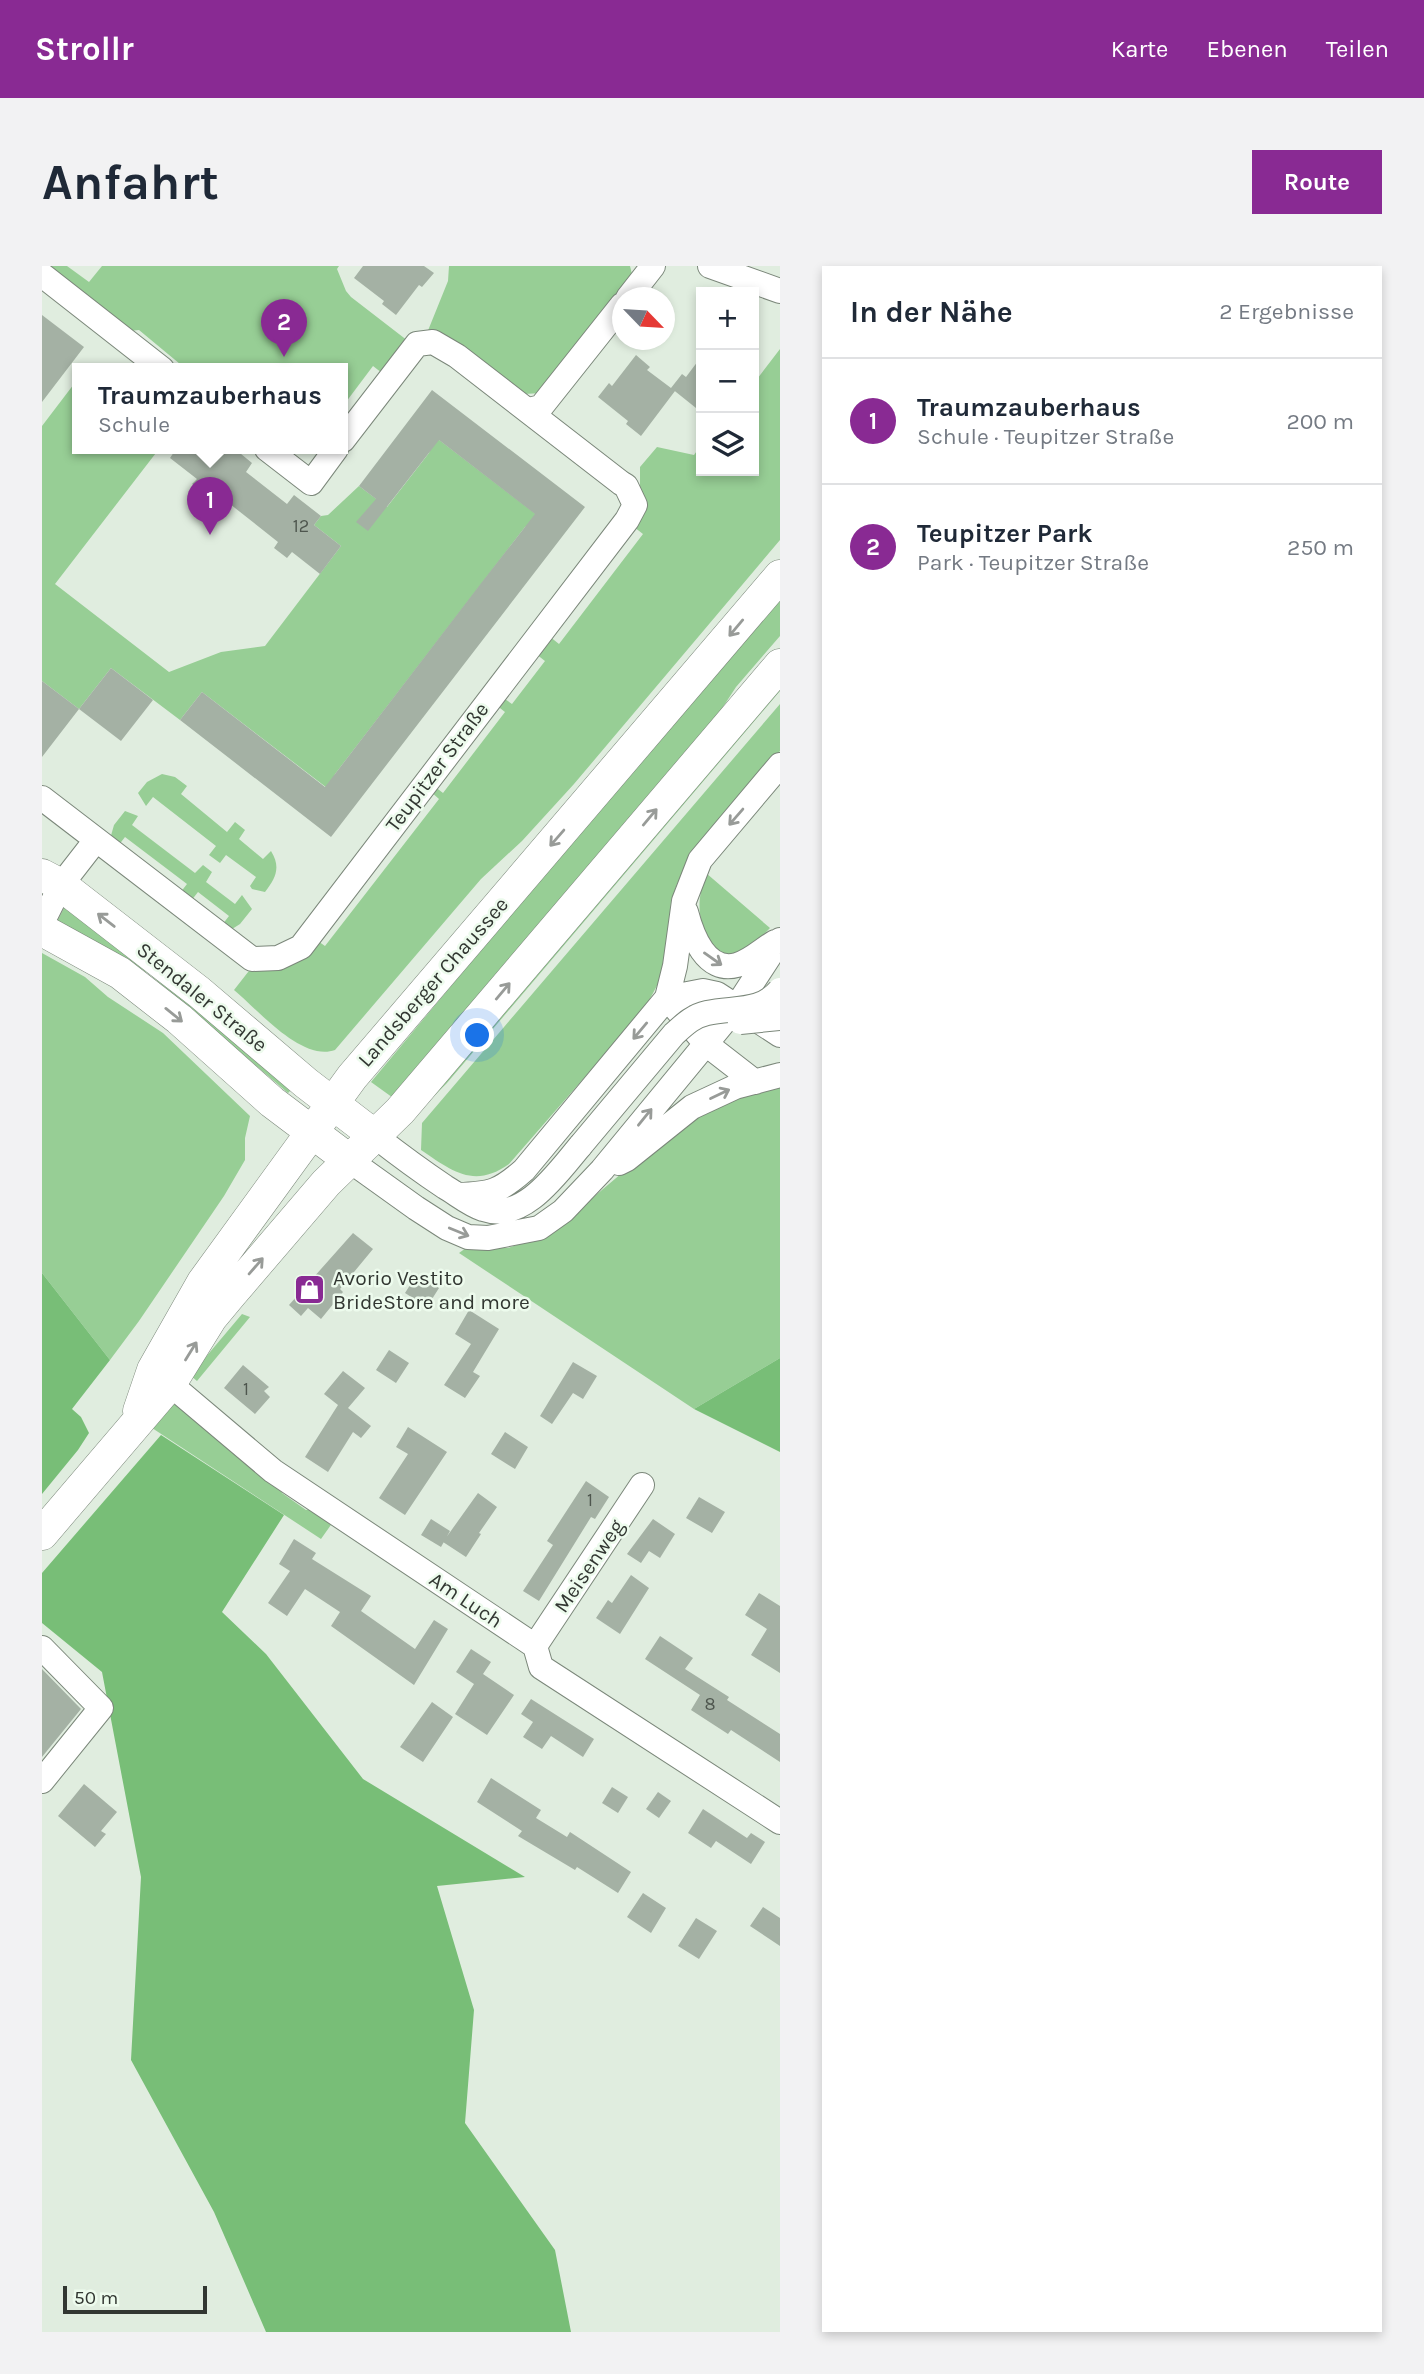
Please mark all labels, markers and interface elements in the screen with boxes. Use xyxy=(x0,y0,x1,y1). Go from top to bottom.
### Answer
text: Strollr xyxy=(35,30,134,68)
text: Karte xyxy=(1111,35,1168,63)
text: Ebenen xyxy=(1206,35,1288,63)
text: Teilen xyxy=(1326,35,1389,63)
button: Route xyxy=(1252,150,1382,214)
text: Anfahrt xyxy=(42,154,219,211)
north arrow xyxy=(612,287,675,350)
map controls xyxy=(696,287,759,476)
button: + xyxy=(696,287,759,350)
text: In der Nähe xyxy=(850,294,1013,330)
text: 2 Ergebnisse xyxy=(1219,298,1354,325)
pin: 2 xyxy=(261,299,307,357)
button: − xyxy=(696,350,759,413)
popup xyxy=(72,363,348,454)
text: Traumzauberhaus xyxy=(98,380,322,411)
text: Traumzauberhaus xyxy=(917,392,1141,423)
text: 1 xyxy=(869,408,877,435)
text: 200 m xyxy=(1286,408,1354,435)
text: Schule xyxy=(98,411,170,438)
button: layers xyxy=(696,413,759,476)
text: Schule · Teupitzer Straße xyxy=(917,423,1174,450)
pin: 1 xyxy=(187,477,233,535)
house number: 12 xyxy=(293,515,309,537)
text: Teupitzer Park xyxy=(917,518,1093,549)
text: 2 xyxy=(866,534,880,561)
text: 250 m xyxy=(1287,534,1354,561)
text: Park · Teupitzer Straße xyxy=(917,549,1149,576)
one-way arrow xyxy=(728,618,744,636)
street label: Teupitzer Straße xyxy=(381,698,493,836)
one-way arrow xyxy=(728,808,744,826)
one-way arrow xyxy=(642,809,658,827)
one-way arrow xyxy=(549,829,565,847)
street label: Landsberger Chaussee xyxy=(353,892,513,1072)
one-way arrow xyxy=(98,913,116,928)
street label: Stendaler Straße xyxy=(132,937,272,1057)
one-way arrow xyxy=(704,951,723,966)
one-way arrow xyxy=(495,982,511,1000)
one-way arrow xyxy=(164,1007,182,1023)
your location xyxy=(460,1018,494,1052)
one-way arrow xyxy=(632,1022,647,1040)
one-way arrow xyxy=(709,1087,731,1100)
one-way arrow xyxy=(638,1109,653,1127)
one-way arrow xyxy=(447,1227,469,1240)
one-way arrow xyxy=(248,1257,263,1275)
place label: Avorio Vestito BrideStore and more xyxy=(333,1266,530,1314)
shop icon: Avorio Vestito BrideStore and more xyxy=(293,1273,327,1307)
one-way arrow xyxy=(184,1341,198,1361)
house number: 1 xyxy=(243,1378,249,1400)
house number: 1 xyxy=(587,1489,593,1511)
street label: Meisenweg xyxy=(549,1515,629,1617)
street label: Am Luch xyxy=(425,1567,507,1633)
house number: 8 xyxy=(704,1693,716,1715)
scale bar xyxy=(63,2283,206,2315)
text: 50 m xyxy=(74,2287,118,2309)

